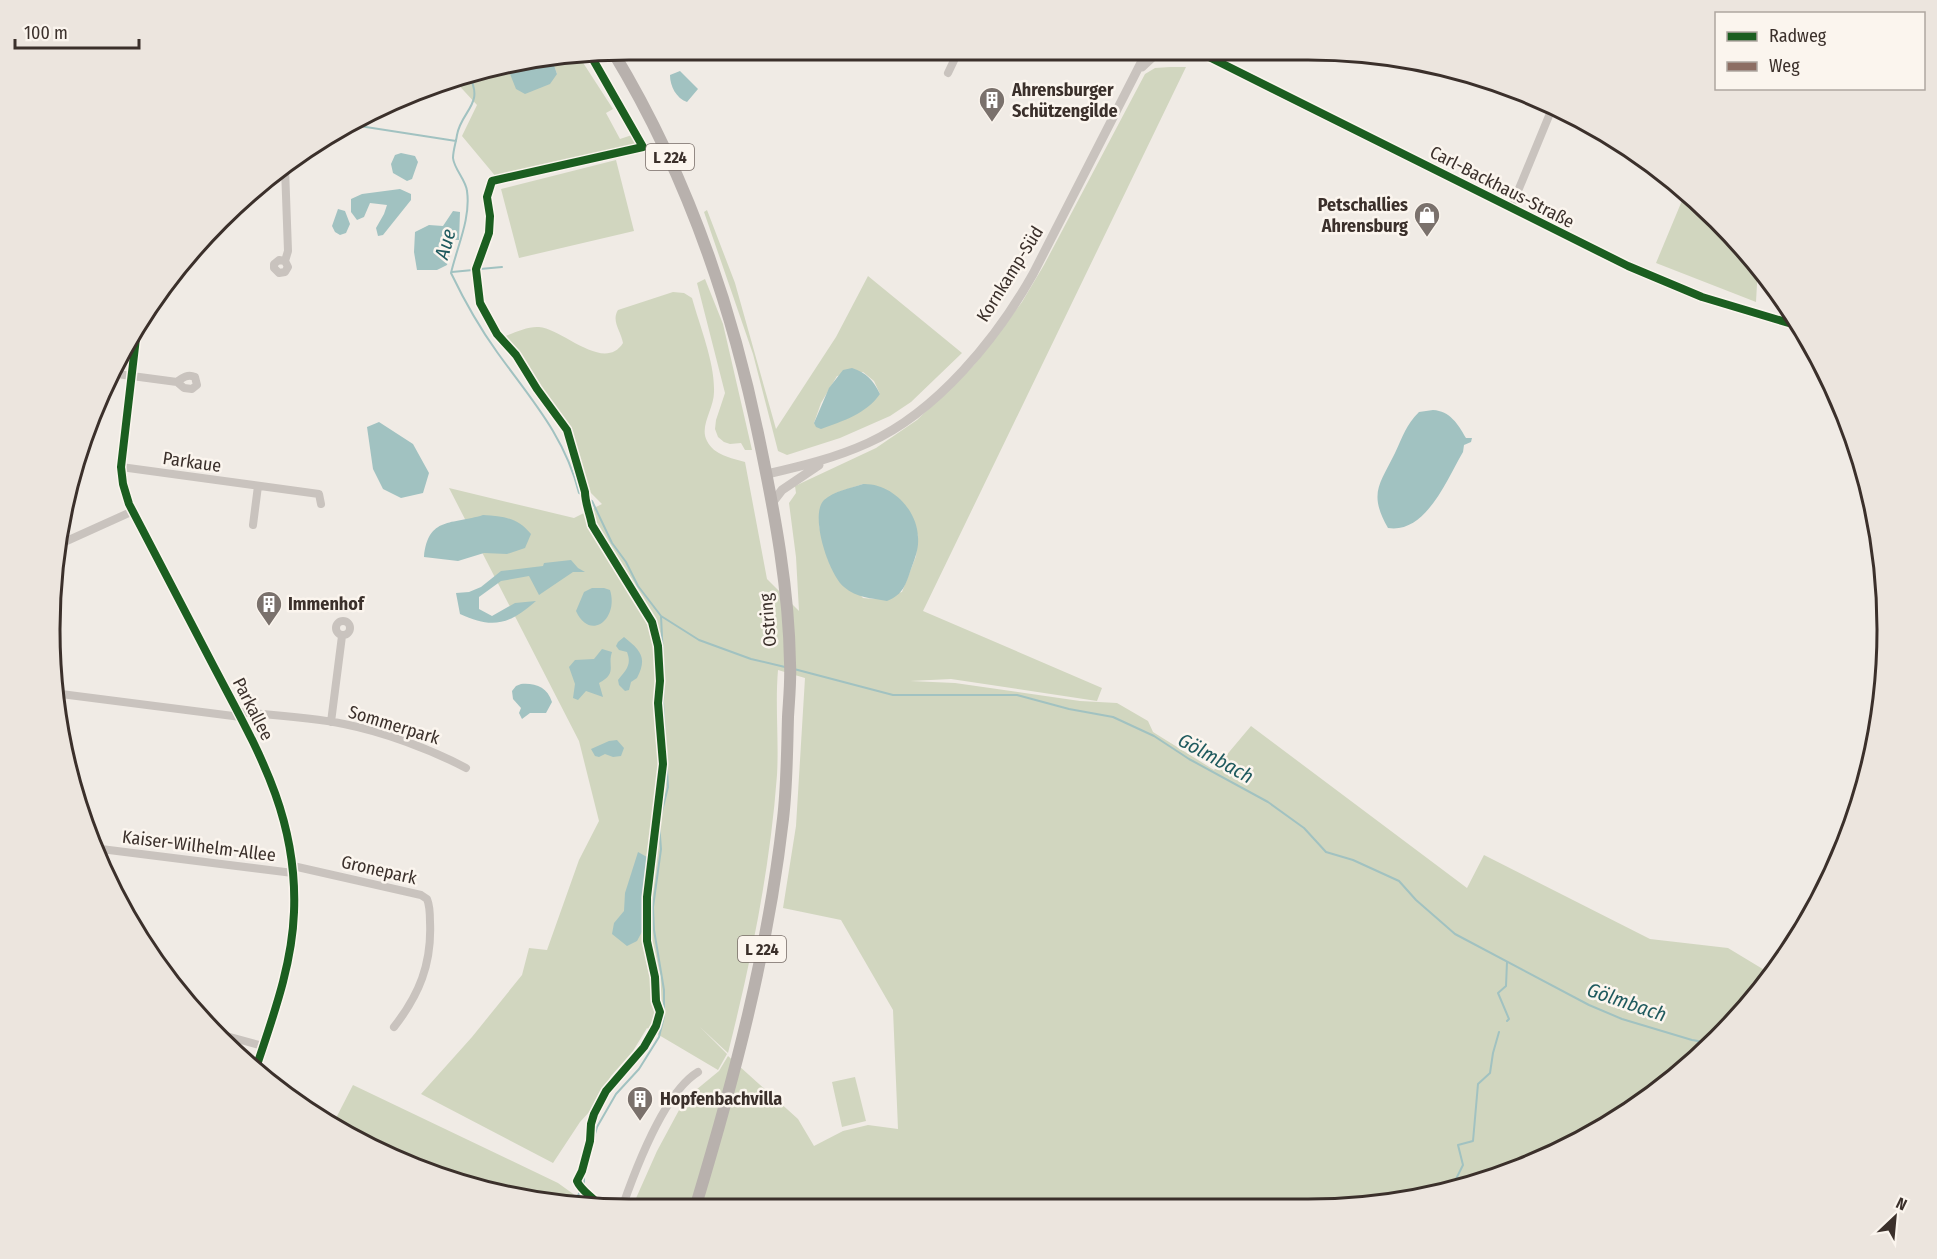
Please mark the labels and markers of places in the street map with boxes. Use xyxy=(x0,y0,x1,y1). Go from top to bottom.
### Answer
place label: Ahrensburger Schützengilde xyxy=(1011,79,1118,122)
building icon: Ahrensburger Schützengilde xyxy=(977,85,1007,123)
place label: Petschallies Ahrensburg xyxy=(1318,194,1408,237)
shop icon: Petschallies Ahrensburg xyxy=(1412,200,1442,238)
building icon: Immenhof xyxy=(254,589,284,627)
place label: Immenhof xyxy=(288,593,366,615)
building icon: Hopfenbachvilla xyxy=(625,1084,655,1122)
place label: Hopfenbachvilla xyxy=(660,1088,782,1110)

